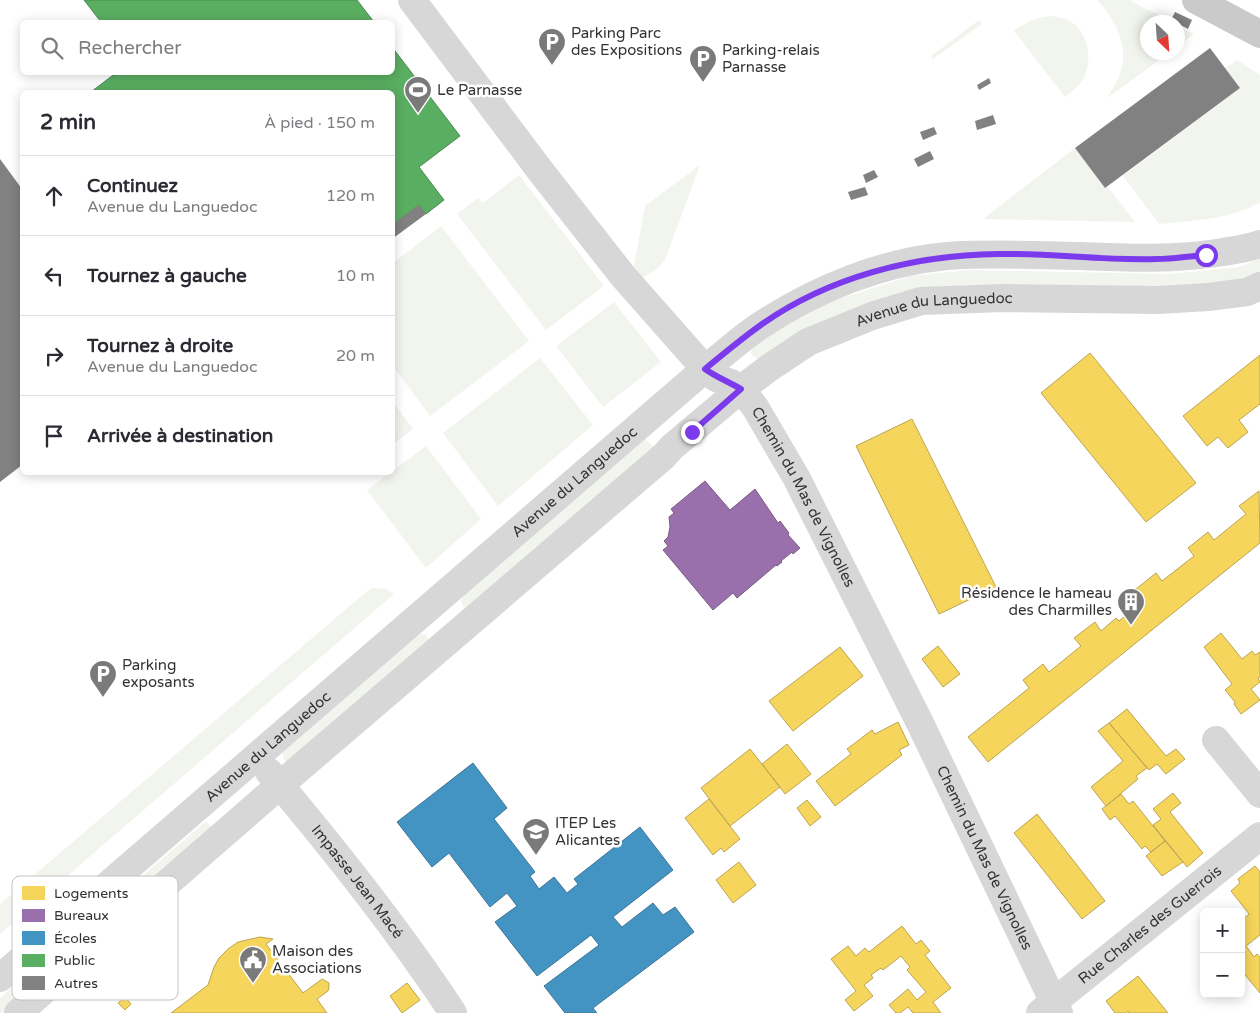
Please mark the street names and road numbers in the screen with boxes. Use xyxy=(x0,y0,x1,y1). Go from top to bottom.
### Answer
street label: Avenue du Languedoc xyxy=(853,289,1013,331)
street label: Chemin du Mas de Vignolles xyxy=(748,403,859,590)
street label: Avenue du Languedoc xyxy=(508,423,641,541)
street label: Avenue du Languedoc xyxy=(201,687,334,806)
street label: Chemin du Mas de Vignolles xyxy=(933,763,1036,953)
street label: Impasse Jean Macé xyxy=(308,821,407,942)
street label: Rue Charles des Guerrois xyxy=(1075,862,1225,988)

